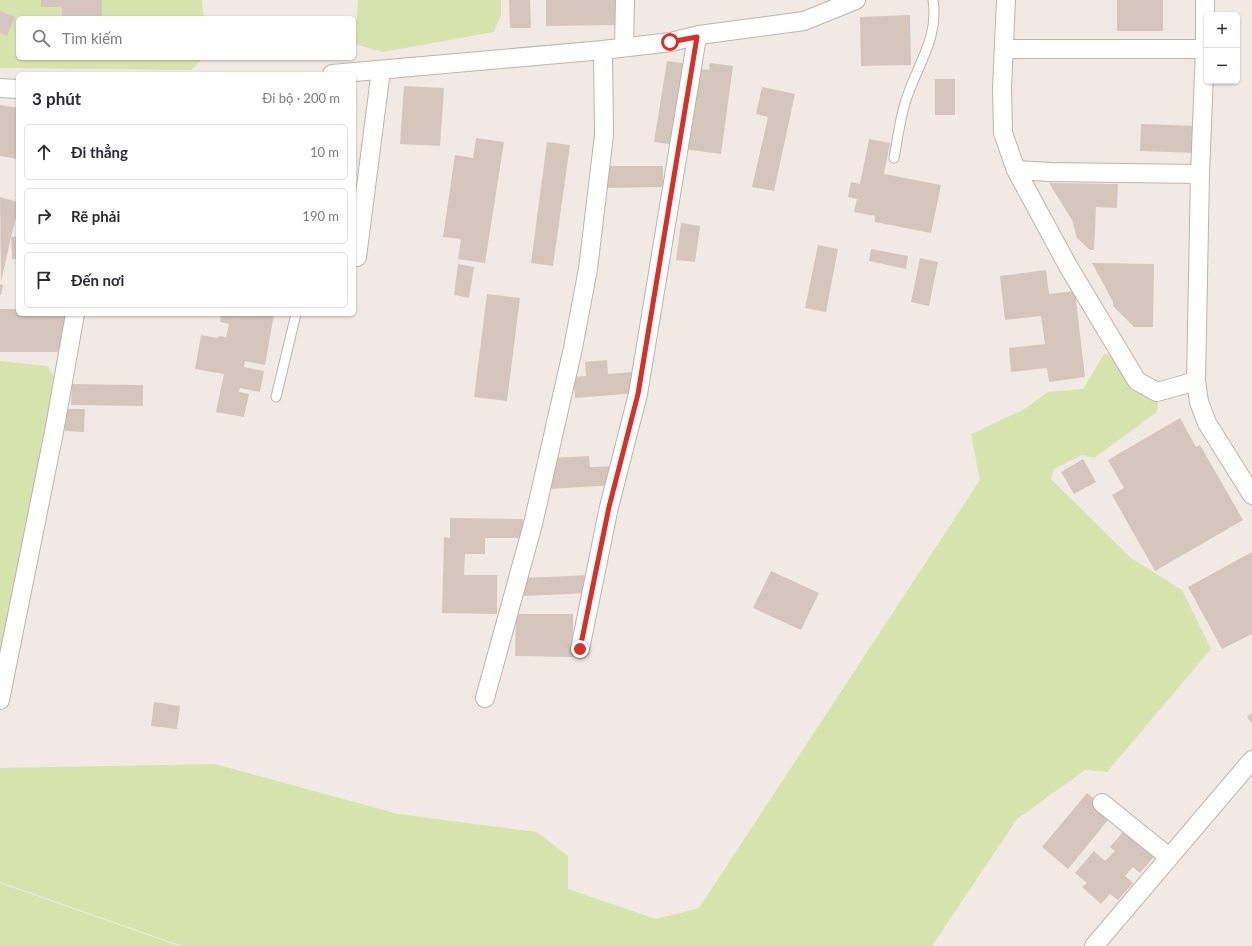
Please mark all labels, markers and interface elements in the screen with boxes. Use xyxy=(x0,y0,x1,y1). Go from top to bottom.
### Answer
map controls xyxy=(1204,12,1240,84)
button: + xyxy=(1204,12,1240,48)
search box xyxy=(16,16,356,60)
icon: search xyxy=(30,27,52,49)
text: Tìm kiếm xyxy=(62,29,122,47)
route start xyxy=(661,33,679,51)
button: − xyxy=(1204,48,1240,84)
text: 3 phút xyxy=(32,88,81,109)
text: Đi bộ · 200 m xyxy=(262,90,340,106)
icon: ahead xyxy=(33,141,55,163)
text: Đi thẳng xyxy=(71,143,128,161)
text: 10 m xyxy=(310,144,339,160)
icon: right xyxy=(33,205,55,227)
text: Rẽ phải xyxy=(71,207,120,225)
text: 190 m xyxy=(302,208,339,224)
icon: arrive xyxy=(33,269,55,291)
text: Đến nơi xyxy=(71,271,124,289)
route end xyxy=(571,640,589,658)

